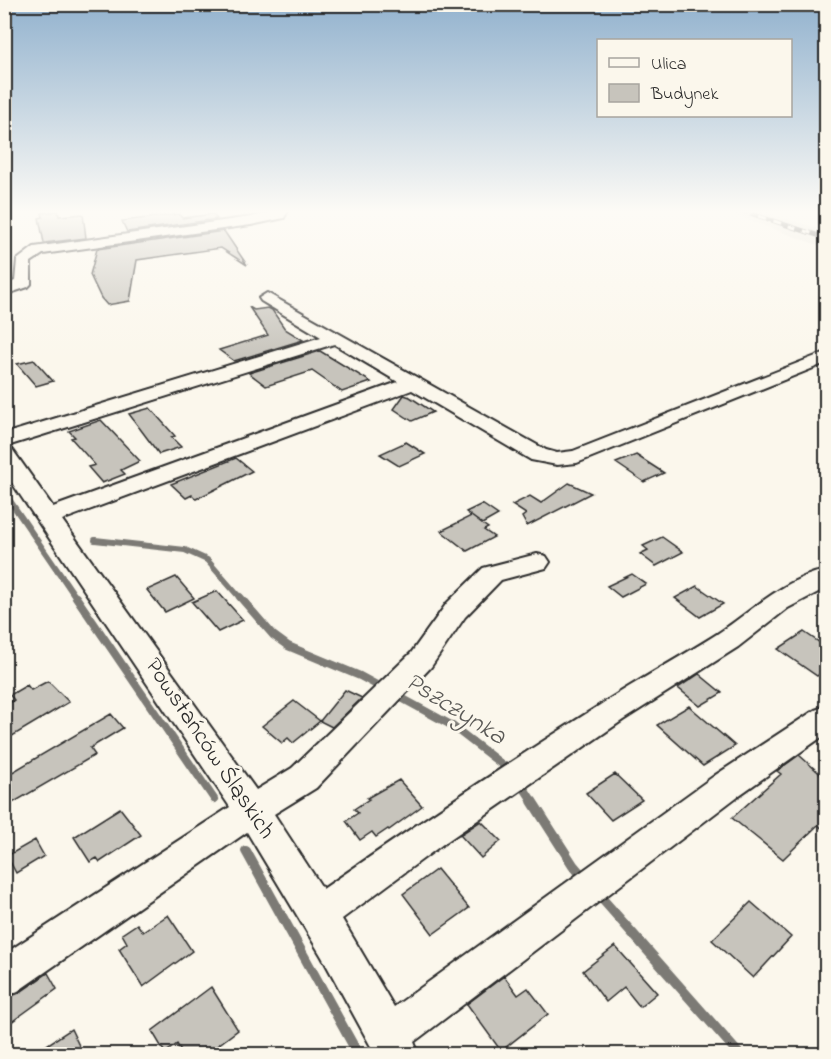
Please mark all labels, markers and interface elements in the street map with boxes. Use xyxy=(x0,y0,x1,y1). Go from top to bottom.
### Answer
legend xyxy=(597,39,792,117)
text: Ulica xyxy=(651,52,686,78)
text: Budynek xyxy=(650,82,718,108)
street label: Powstańców Śląskich xyxy=(135,651,283,847)
water label: Pszczynka xyxy=(397,664,514,756)

